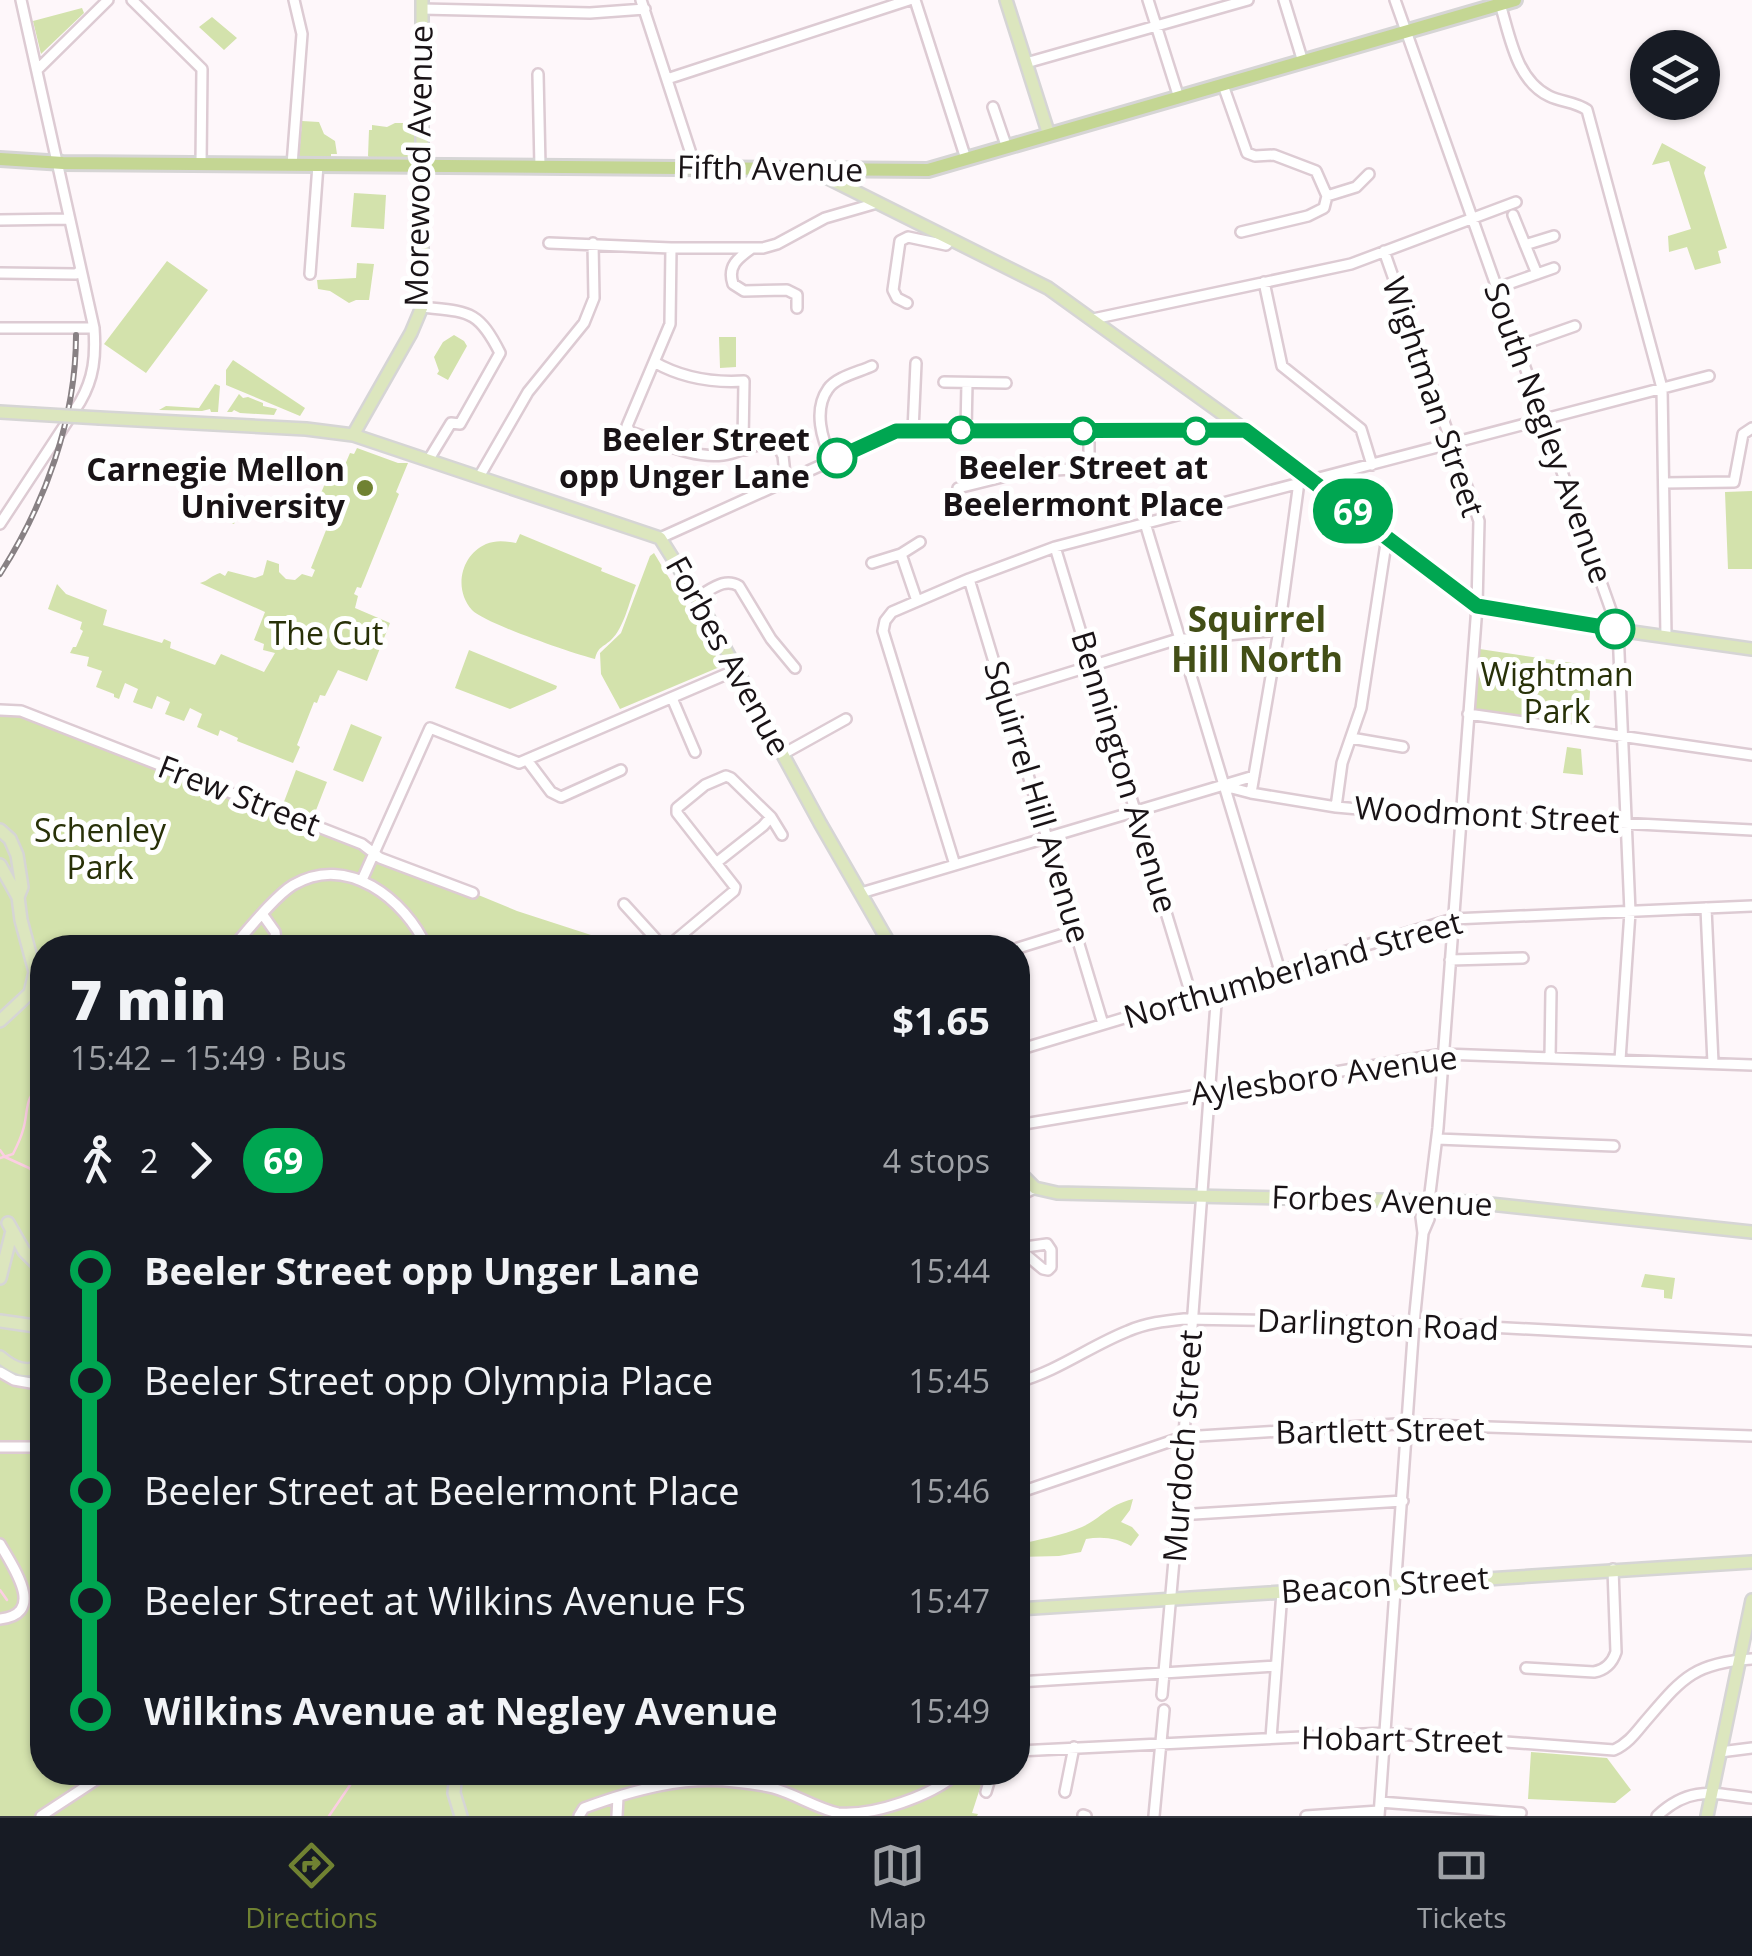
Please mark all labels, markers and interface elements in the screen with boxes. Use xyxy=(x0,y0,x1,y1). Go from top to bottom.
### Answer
street label: Morewood Avenue xyxy=(394,25,441,307)
map controls xyxy=(1630,30,1720,120)
button: layers xyxy=(1630,30,1720,120)
street label: Fifth Avenue xyxy=(677,144,863,191)
street label: Wightman Street xyxy=(1373,271,1496,522)
street label: South Negley Avenue xyxy=(1475,276,1624,589)
place label: Beeler Street opp Unger Lane xyxy=(559,417,810,497)
unlabelled marker xyxy=(948,417,974,443)
marker: Beeler Street at Beelermont Place xyxy=(1070,418,1096,444)
unlabelled marker xyxy=(1183,418,1209,444)
marker: Beeler Street opp Unger Lane xyxy=(818,439,856,477)
place label: Beeler Street at Beelermont Place xyxy=(942,445,1224,525)
place label: Carnegie Mellon University xyxy=(86,447,346,527)
marker: Carnegie Mellon University xyxy=(354,477,376,499)
line badge: 69 xyxy=(1308,478,1398,544)
text: 69 xyxy=(1333,488,1373,535)
street label: Forbes Avenue xyxy=(657,548,802,762)
district label: Squirrel Hill North xyxy=(1171,595,1343,682)
unlabelled marker xyxy=(1596,610,1634,648)
park label: The Cut xyxy=(269,611,383,654)
street label: Bennington Avenue xyxy=(1062,625,1189,918)
park label: Wightman Park xyxy=(1480,652,1634,732)
street label: Squirrel Hill Avenue xyxy=(975,655,1102,948)
street label: Frew Street xyxy=(152,744,327,845)
street label: Woodmont Street xyxy=(1354,785,1621,842)
park label: Schenley Park xyxy=(34,808,167,888)
street label: Northumberland Street xyxy=(1118,900,1467,1037)
text: 7 min xyxy=(70,961,226,1036)
text: $1.65 xyxy=(892,994,990,1046)
street label: Aylesboro Avenue xyxy=(1188,1035,1460,1114)
text: 15:42 – 15:49 · Bus xyxy=(70,1036,346,1079)
icon: walk xyxy=(70,1133,125,1188)
icon: forward xyxy=(173,1133,228,1188)
text: 69 xyxy=(263,1137,303,1184)
text: 2 xyxy=(140,1139,158,1182)
text: 4 stops xyxy=(883,1139,990,1182)
street label: Forbes Avenue xyxy=(1271,1174,1493,1225)
text: Beeler Street opp Unger Lane xyxy=(144,1244,700,1296)
text: 15:44 xyxy=(908,1249,990,1292)
street label: Darlington Road xyxy=(1256,1298,1500,1349)
street label: Murdoch Street xyxy=(1152,1328,1211,1564)
text: Beeler Street opp Olympia Place xyxy=(144,1354,713,1406)
text: 15:45 xyxy=(908,1359,990,1402)
street label: Bartlett Street xyxy=(1275,1406,1485,1453)
text: Beeler Street at Beelermont Place xyxy=(144,1464,740,1516)
text: 15:46 xyxy=(908,1469,990,1512)
street label: Beacon Street xyxy=(1279,1555,1490,1612)
text: Beeler Street at Wilkins Avenue FS xyxy=(144,1574,746,1626)
text: 15:47 xyxy=(908,1579,990,1622)
text: Wilkins Avenue at Negley Avenue xyxy=(144,1684,778,1736)
text: 15:49 xyxy=(908,1689,990,1732)
street label: Hobart Street xyxy=(1300,1715,1504,1762)
tab: Directions xyxy=(245,1838,378,1936)
tab: Map xyxy=(868,1838,926,1936)
tab: Tickets xyxy=(1417,1838,1507,1936)

